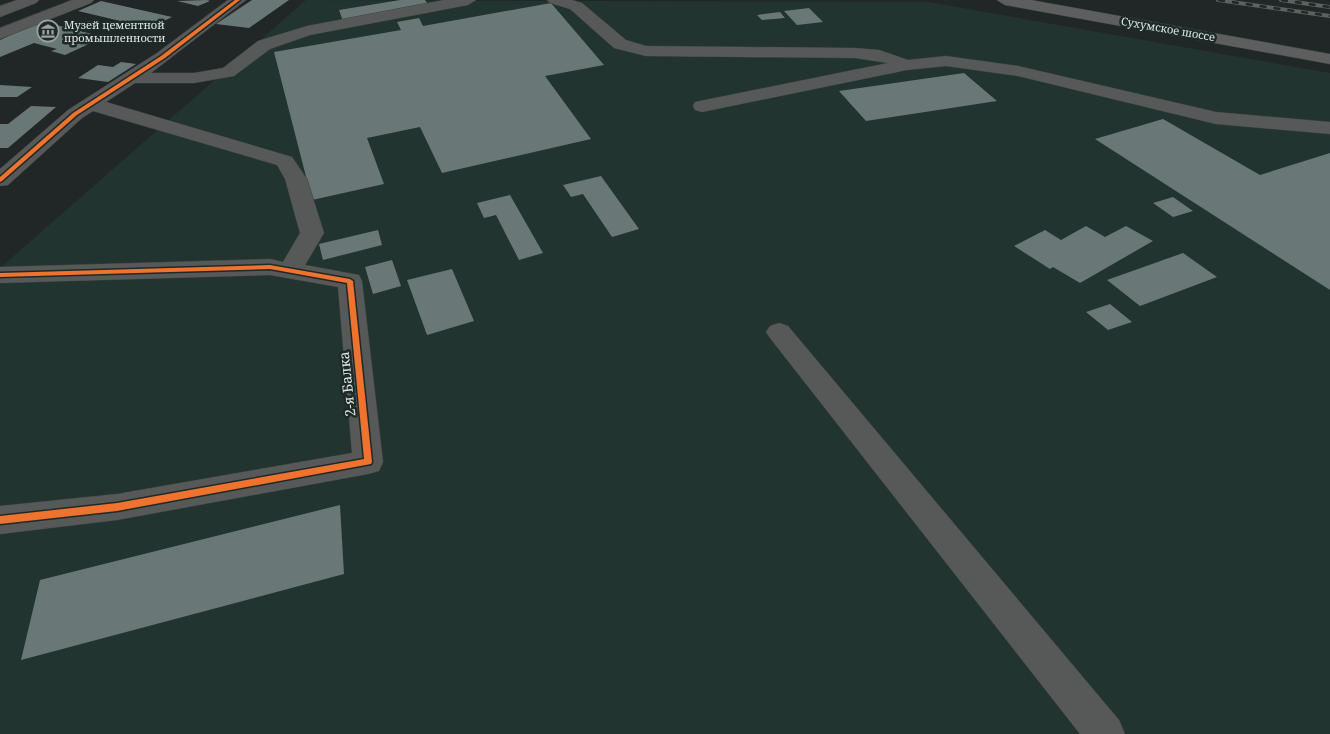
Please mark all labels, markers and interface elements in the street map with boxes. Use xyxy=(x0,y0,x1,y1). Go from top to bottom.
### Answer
street label: Сухумское шоссе xyxy=(1120,13,1216,44)
place label: Музей цементной промышленности xyxy=(64,17,165,45)
museum icon: Музей цементной промышленности xyxy=(36,19,60,43)
street label: 2-я Балка xyxy=(334,351,359,418)

